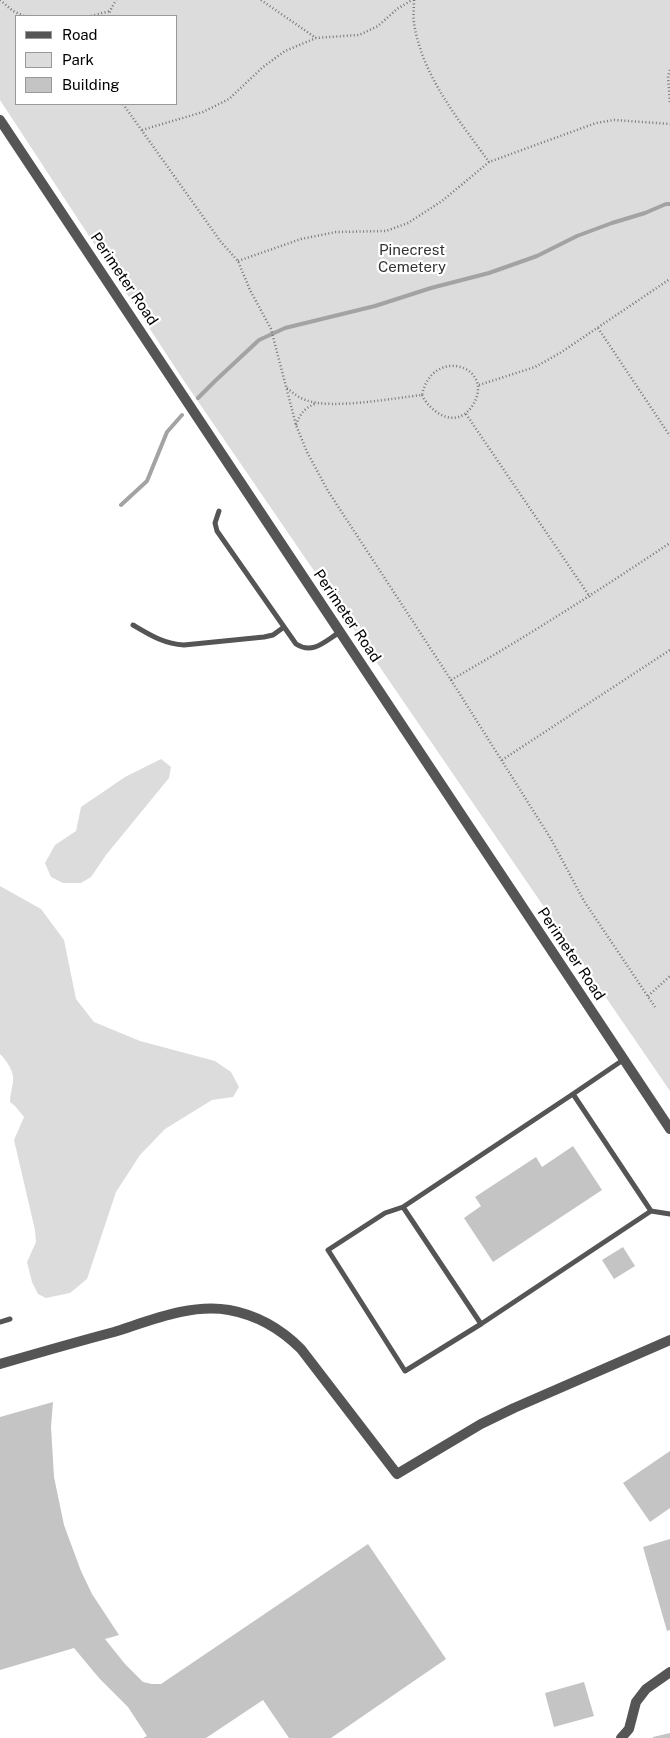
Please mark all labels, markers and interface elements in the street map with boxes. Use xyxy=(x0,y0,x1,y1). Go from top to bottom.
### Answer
legend xyxy=(15,15,178,105)
text: Road xyxy=(62,26,98,43)
text: Park xyxy=(62,51,94,68)
text: Building xyxy=(62,76,120,93)
street label: Perimeter Road xyxy=(86,229,162,329)
park label: Pinecrest Cemetery xyxy=(378,241,446,276)
street label: Perimeter Road xyxy=(309,566,385,666)
street label: Perimeter Road xyxy=(533,904,609,1004)

